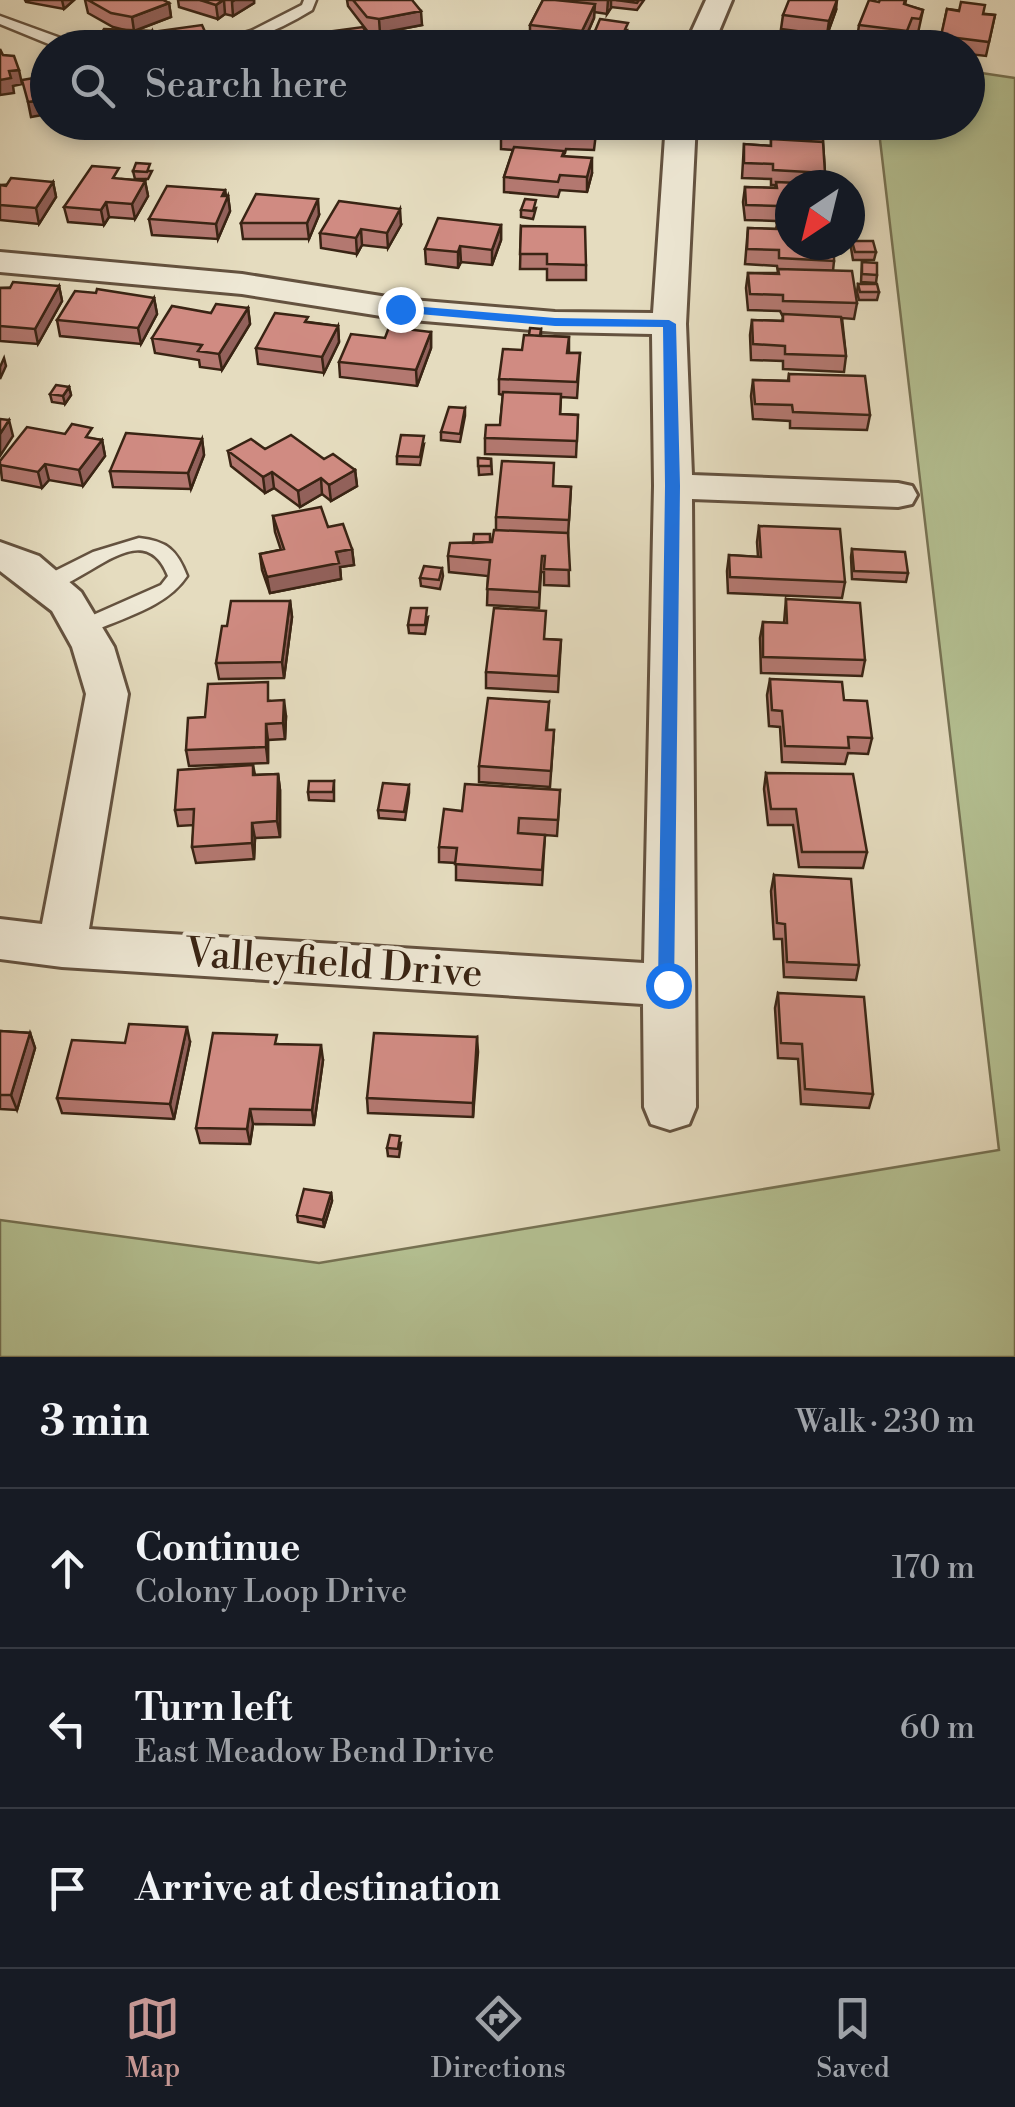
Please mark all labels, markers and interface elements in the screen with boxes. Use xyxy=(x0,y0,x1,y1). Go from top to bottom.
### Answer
search box xyxy=(30,30,985,140)
icon: search xyxy=(65,58,120,113)
text: Search here xyxy=(145,62,348,109)
north arrow xyxy=(775,170,865,260)
route end xyxy=(378,287,424,333)
street label: Valleyfield Drive xyxy=(183,929,484,1000)
route start xyxy=(646,963,692,1009)
text: 3 min xyxy=(40,1396,149,1449)
text: Walk · 230 m xyxy=(795,1402,975,1442)
text: Continue xyxy=(135,1525,300,1572)
icon: ahead xyxy=(40,1541,95,1596)
text: 170 m xyxy=(892,1548,975,1588)
text: Colony Loop Drive xyxy=(135,1572,407,1612)
text: Turn left xyxy=(135,1685,292,1732)
icon: left xyxy=(40,1701,95,1756)
text: 60 m xyxy=(900,1708,975,1748)
text: East Meadow Bend Drive xyxy=(135,1732,494,1772)
icon: arrive xyxy=(40,1861,95,1916)
text: Arrive at destination xyxy=(135,1865,501,1912)
tab: Map xyxy=(125,1991,180,2086)
tab: Directions xyxy=(431,1991,566,2086)
tab: Saved xyxy=(816,1991,890,2086)

